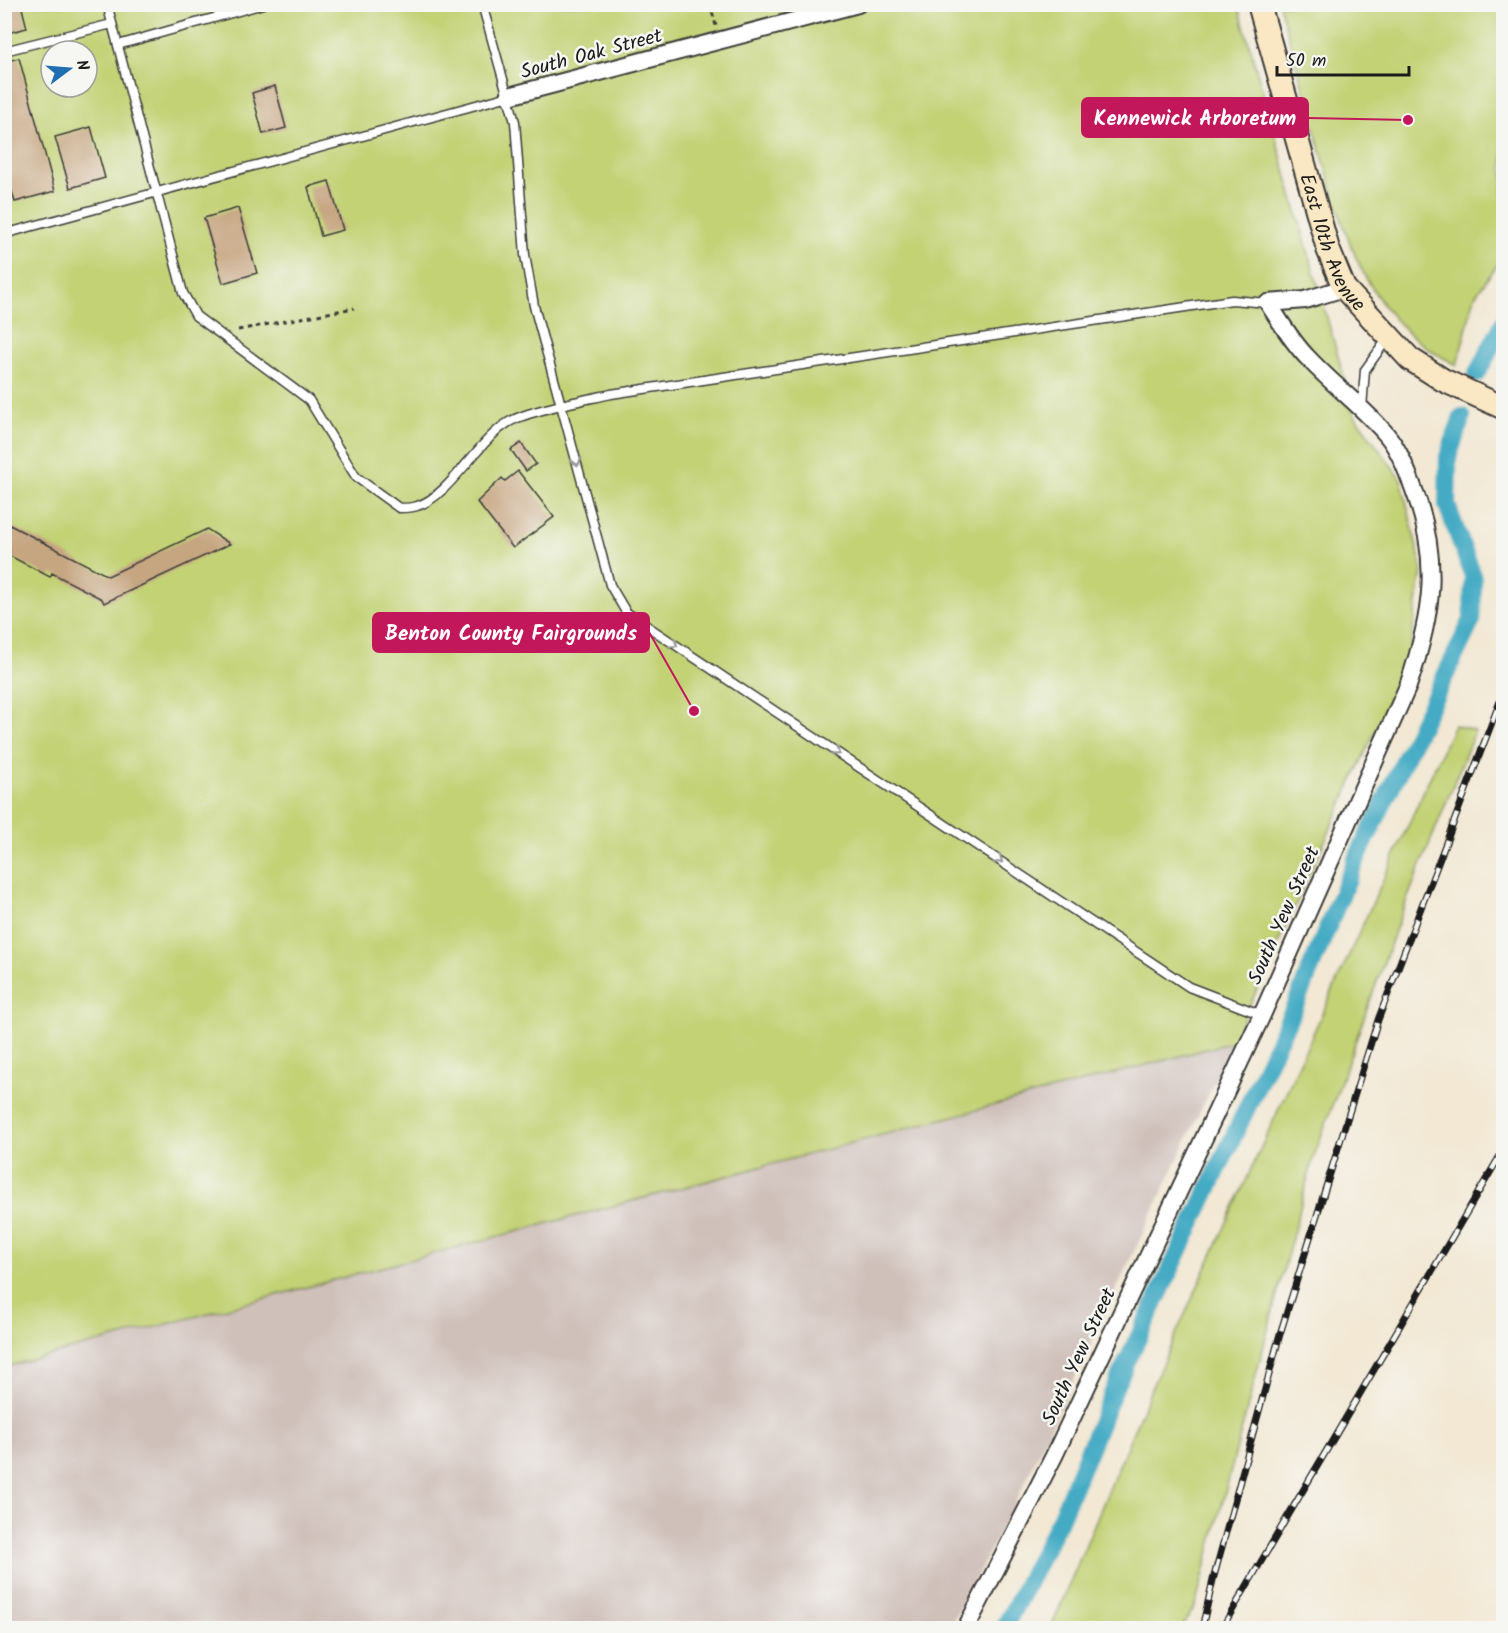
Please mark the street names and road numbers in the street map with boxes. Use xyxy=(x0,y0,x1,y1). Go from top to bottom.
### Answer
street label: South Oak Street xyxy=(517,21,666,89)
street label: East 10th Avenue xyxy=(1290,170,1373,320)
street label: South Yew Street xyxy=(1240,841,1330,990)
street label: South Yew Street xyxy=(1034,1283,1126,1431)

